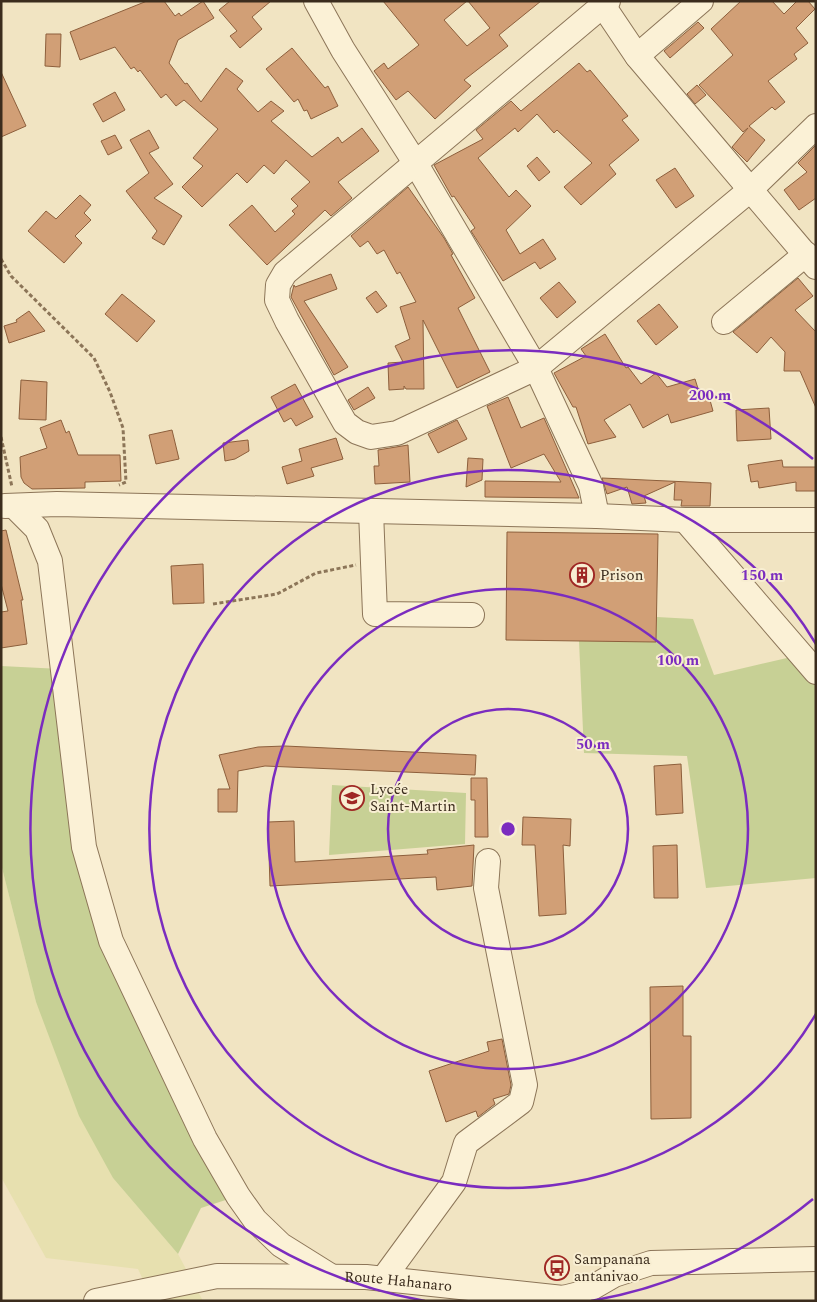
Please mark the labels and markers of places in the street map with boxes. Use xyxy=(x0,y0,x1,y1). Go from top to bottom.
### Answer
building icon: Prison xyxy=(569,562,595,588)
place label: Prison xyxy=(600,564,644,587)
place label: Lycée Saint-Martin xyxy=(370,778,456,818)
school or university icon: Lycée Saint-Martin xyxy=(339,785,365,811)
centre of rings xyxy=(499,820,517,838)
place label: Sampanana antanivao xyxy=(574,1248,651,1288)
bus stop icon: Sampanana antanivao xyxy=(544,1255,570,1281)

